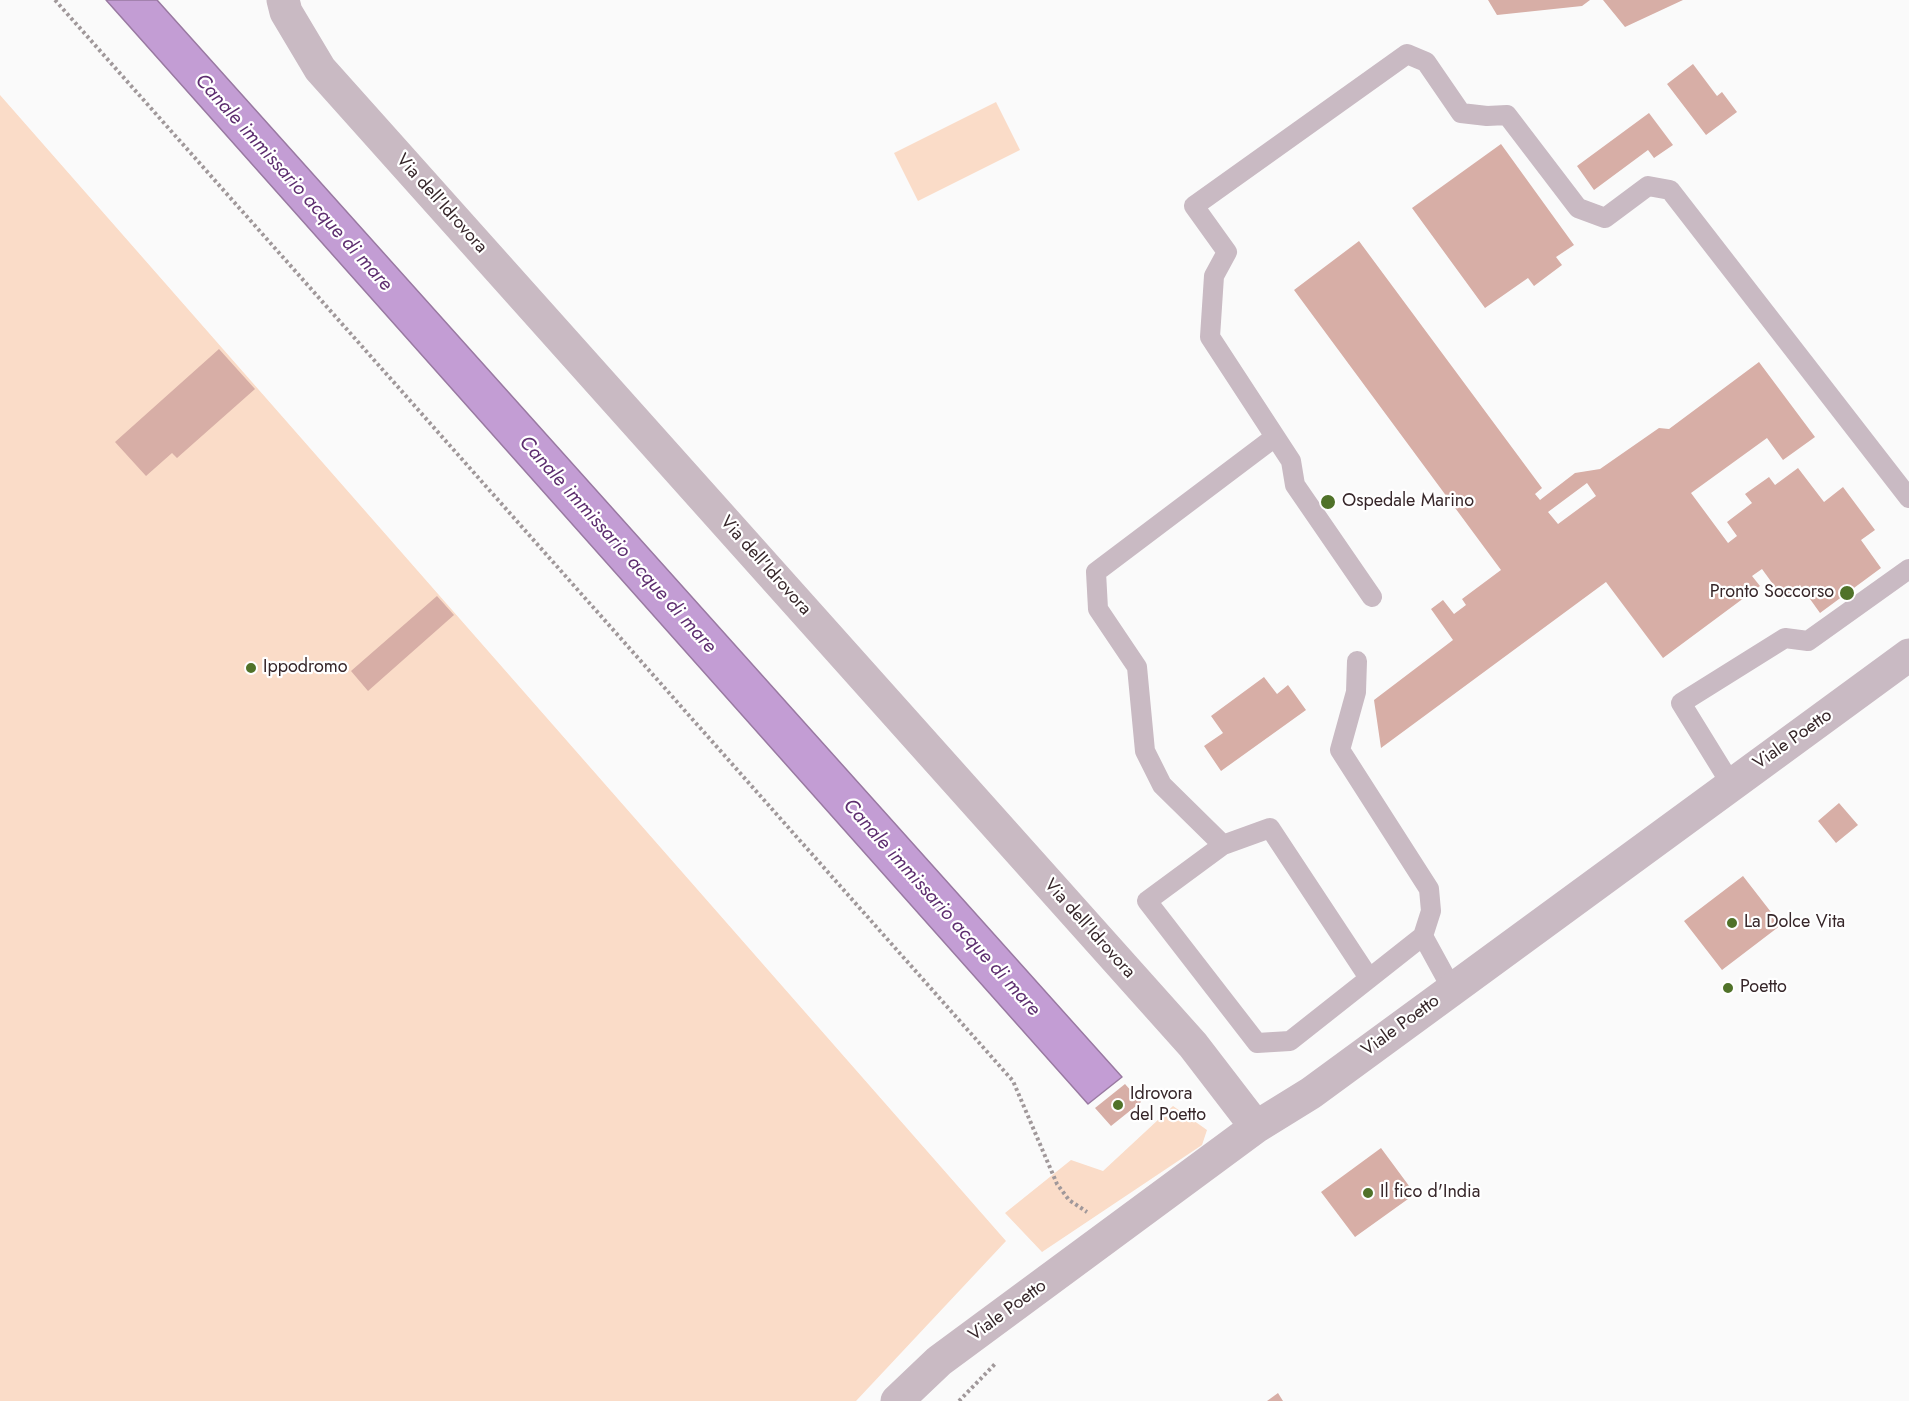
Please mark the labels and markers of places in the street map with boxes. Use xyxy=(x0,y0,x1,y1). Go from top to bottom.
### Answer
place label: Ospedale Marino xyxy=(1342,491,1474,513)
marker: Ospedale Marino xyxy=(1319,493,1337,511)
place label: Pronto Soccorso xyxy=(1710,582,1834,604)
marker: Pronto Soccorso xyxy=(1838,584,1856,602)
place label: Ippodromo xyxy=(263,657,348,679)
marker: Ippodromo xyxy=(244,661,258,675)
place label: La Dolce Vita xyxy=(1744,912,1845,934)
marker: La Dolce Vita xyxy=(1725,916,1739,930)
place label: Poetto xyxy=(1740,977,1787,999)
marker: Poetto xyxy=(1721,981,1735,995)
place label: Idrovora del Poetto xyxy=(1130,1084,1206,1126)
marker: Idrovora del Poetto xyxy=(1111,1098,1125,1112)
place label: Il fico d'India xyxy=(1380,1182,1480,1204)
marker: Il fico d'India xyxy=(1361,1186,1375,1200)

